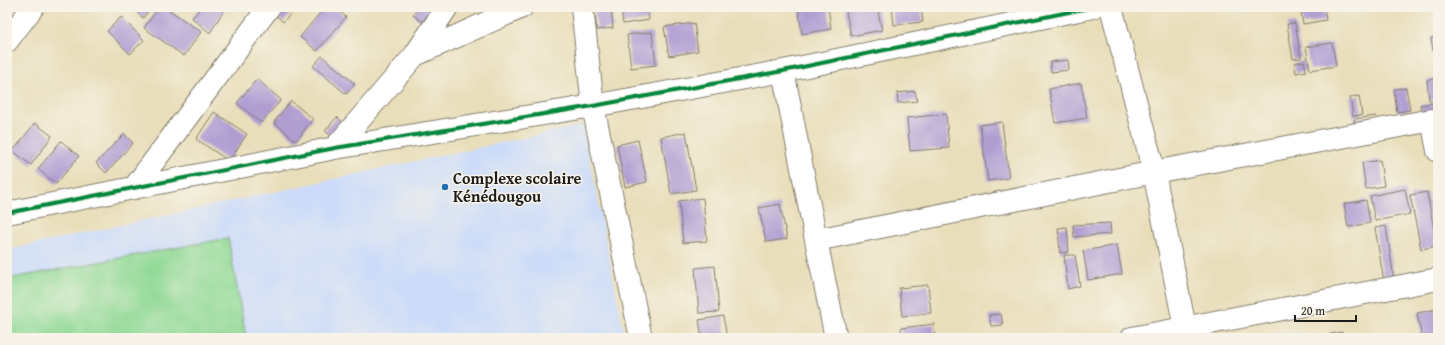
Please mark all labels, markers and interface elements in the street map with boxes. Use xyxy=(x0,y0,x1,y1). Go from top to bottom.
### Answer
place label: Complexe scolaire Kénédougou xyxy=(453,166,582,208)
marker: Complexe scolaire Kénédougou xyxy=(440,182,450,192)
scale bar xyxy=(1295,297,1356,323)
text: 20 m xyxy=(1301,302,1325,319)

